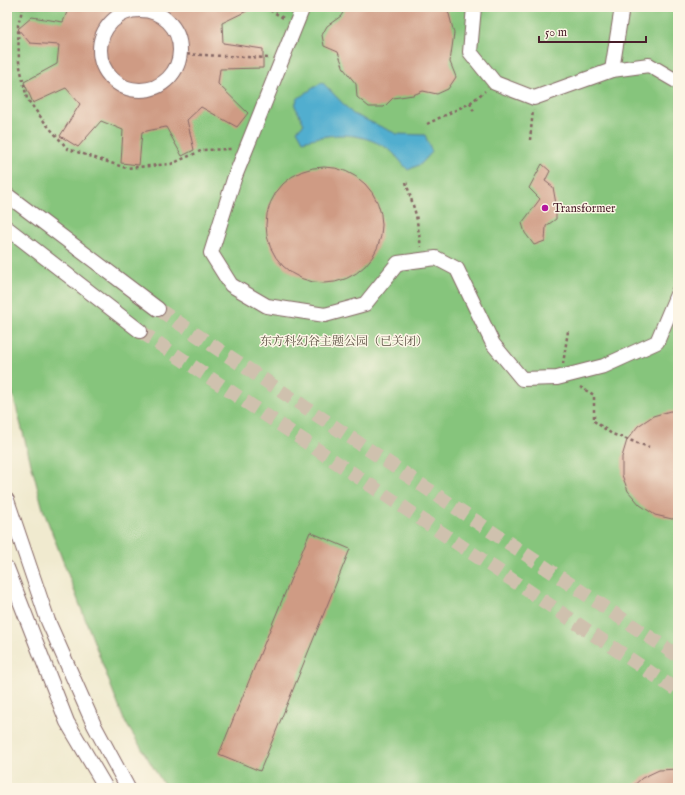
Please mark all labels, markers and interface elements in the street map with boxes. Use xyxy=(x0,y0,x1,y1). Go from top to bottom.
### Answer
scale bar xyxy=(539,18,646,44)
text: 50 m xyxy=(545,25,567,40)
place label: Transformer xyxy=(553,201,616,216)
marker: Transformer xyxy=(540,203,550,213)
park label: 东方科幻谷主题公园（已关闭） xyxy=(260,334,428,349)

